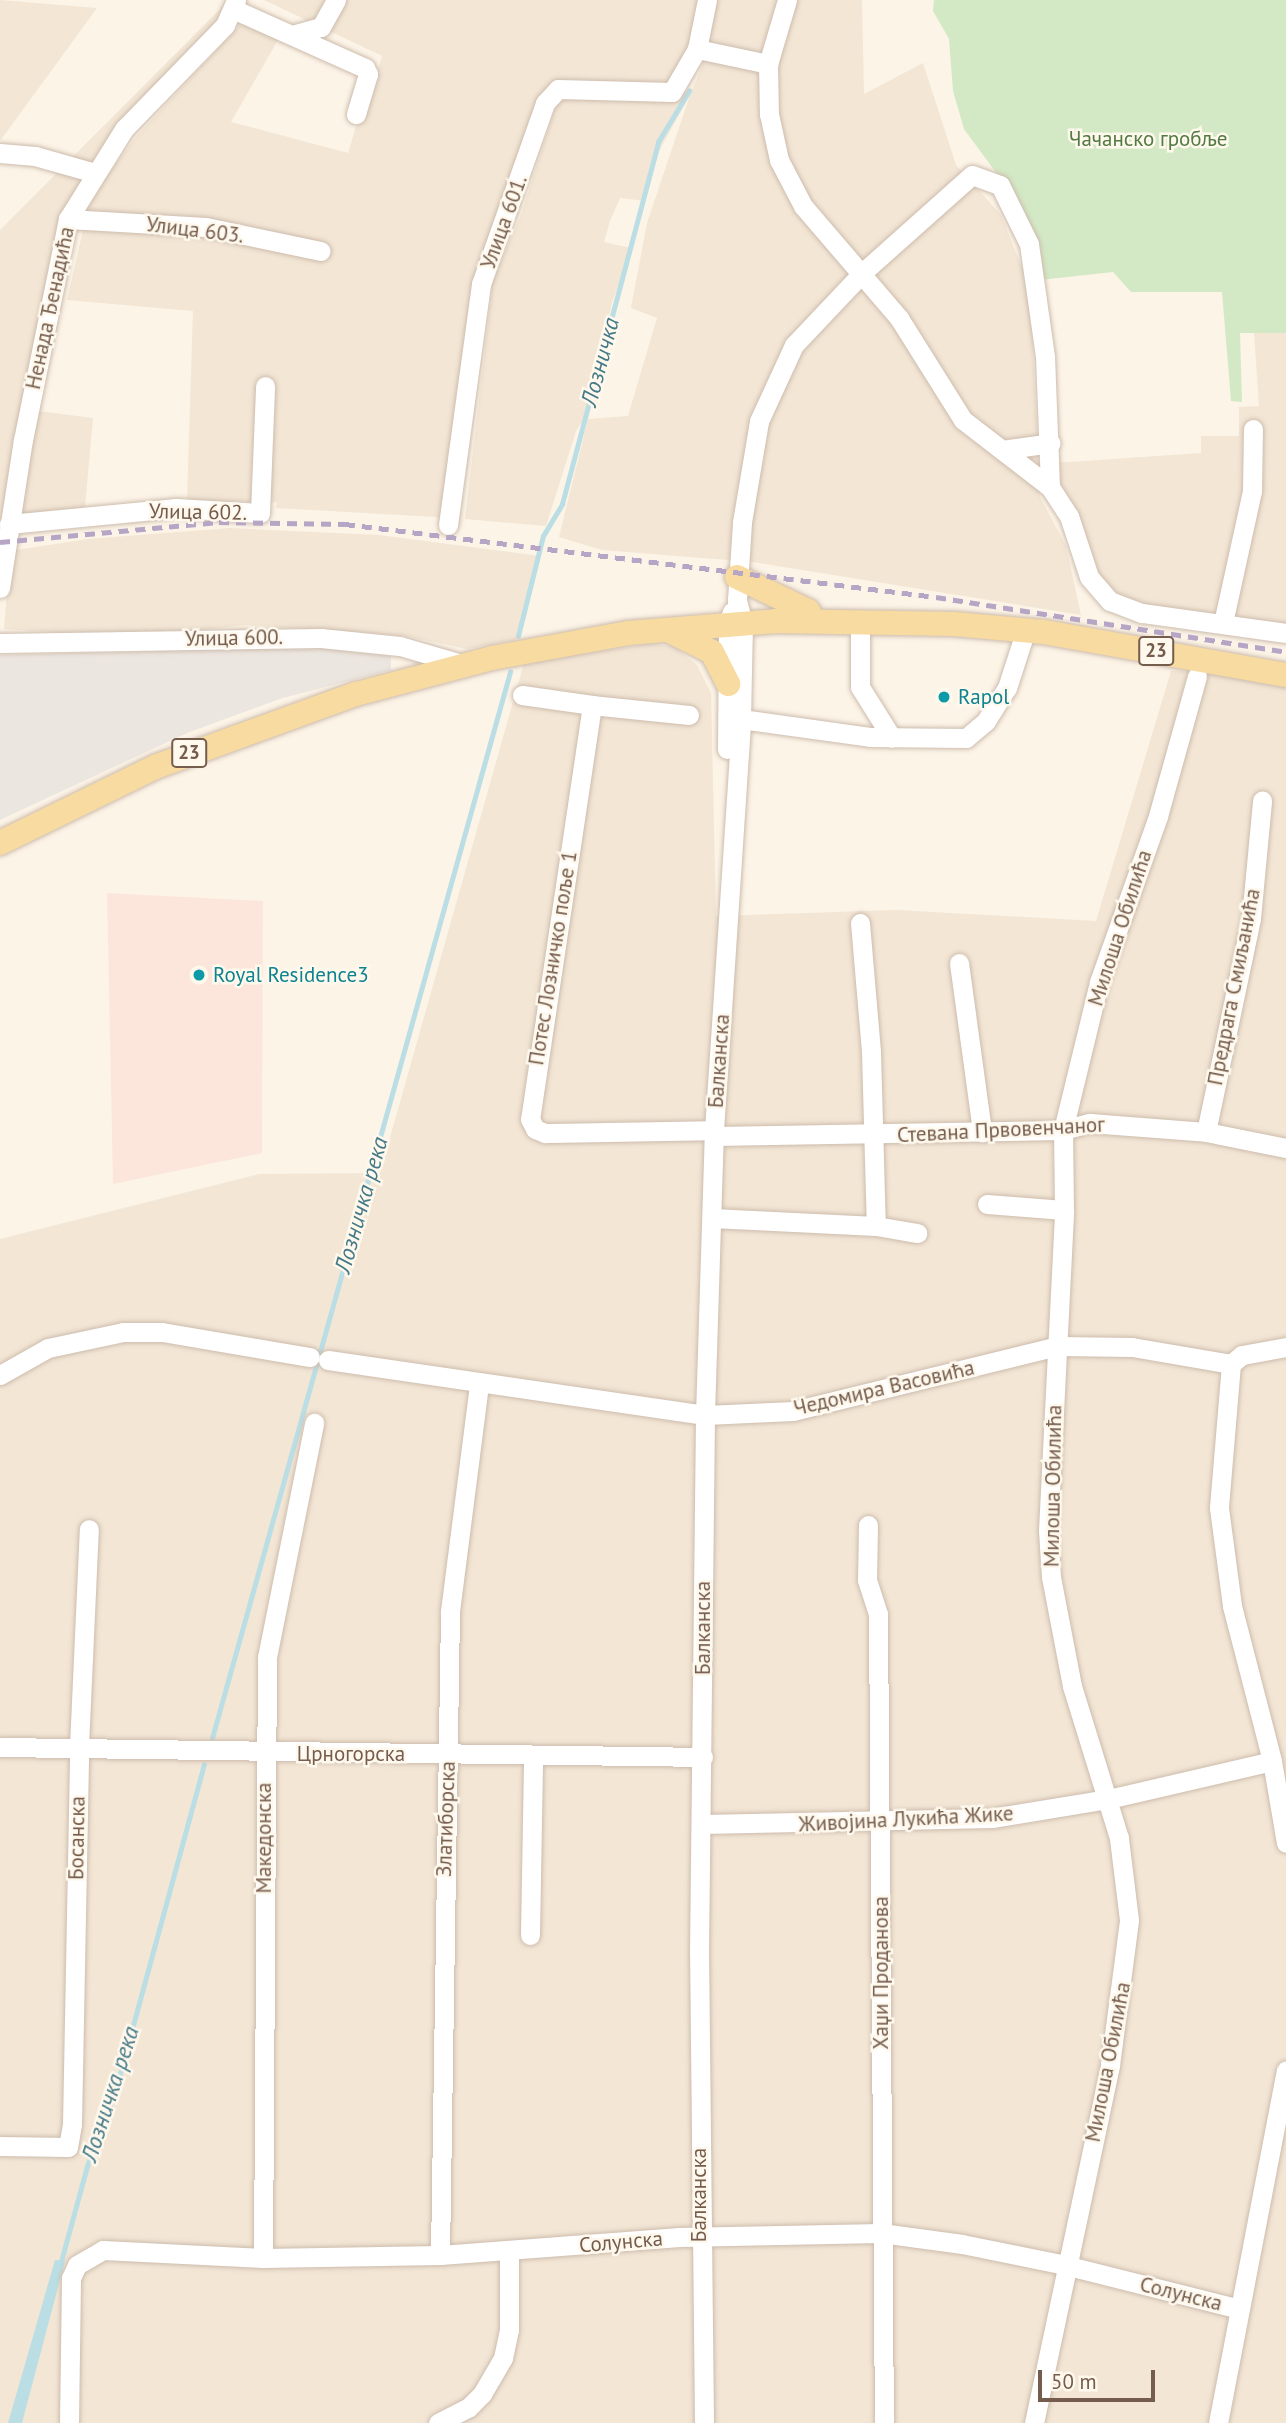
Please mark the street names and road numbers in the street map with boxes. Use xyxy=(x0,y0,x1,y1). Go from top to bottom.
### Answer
street label: Улица 601. xyxy=(475,172,533,272)
street label: Улица 603. xyxy=(145,212,245,248)
street label: Ненада Ђенадића xyxy=(20,224,80,392)
street label: Улица 602. xyxy=(149,499,247,525)
street label: Улица 600. xyxy=(185,625,283,651)
road number: 23 xyxy=(1137,636,1175,666)
road number: 23 xyxy=(170,738,208,768)
street label: Милоша Обилића xyxy=(1083,847,1157,1009)
street label: Потес Лозничко поље 1 xyxy=(524,849,582,1067)
street label: Предрага Смиљанића xyxy=(1203,887,1265,1087)
street label: Балканска xyxy=(703,1013,735,1109)
street label: Стевана Првовенчаног xyxy=(896,1112,1106,1148)
street label: Чедомира Васовића xyxy=(791,1355,977,1421)
street label: Милоша Обилића xyxy=(1039,1405,1067,1567)
street label: Балканска xyxy=(690,1581,716,1675)
street label: Црногорска xyxy=(297,1741,405,1767)
street label: Златиборска xyxy=(431,1761,461,1877)
street label: Македонска xyxy=(251,1783,277,1893)
street label: Босанска xyxy=(64,1796,90,1880)
street label: Живојина Лукића Жике xyxy=(798,1801,1014,1837)
street label: Хаџи Проданова xyxy=(868,1896,894,2050)
street label: Милоша Обилића xyxy=(1080,1980,1136,2144)
street label: Балканска xyxy=(686,2148,712,2242)
street label: Солунска xyxy=(578,2226,664,2258)
street label: Солунска xyxy=(1137,2272,1225,2316)

